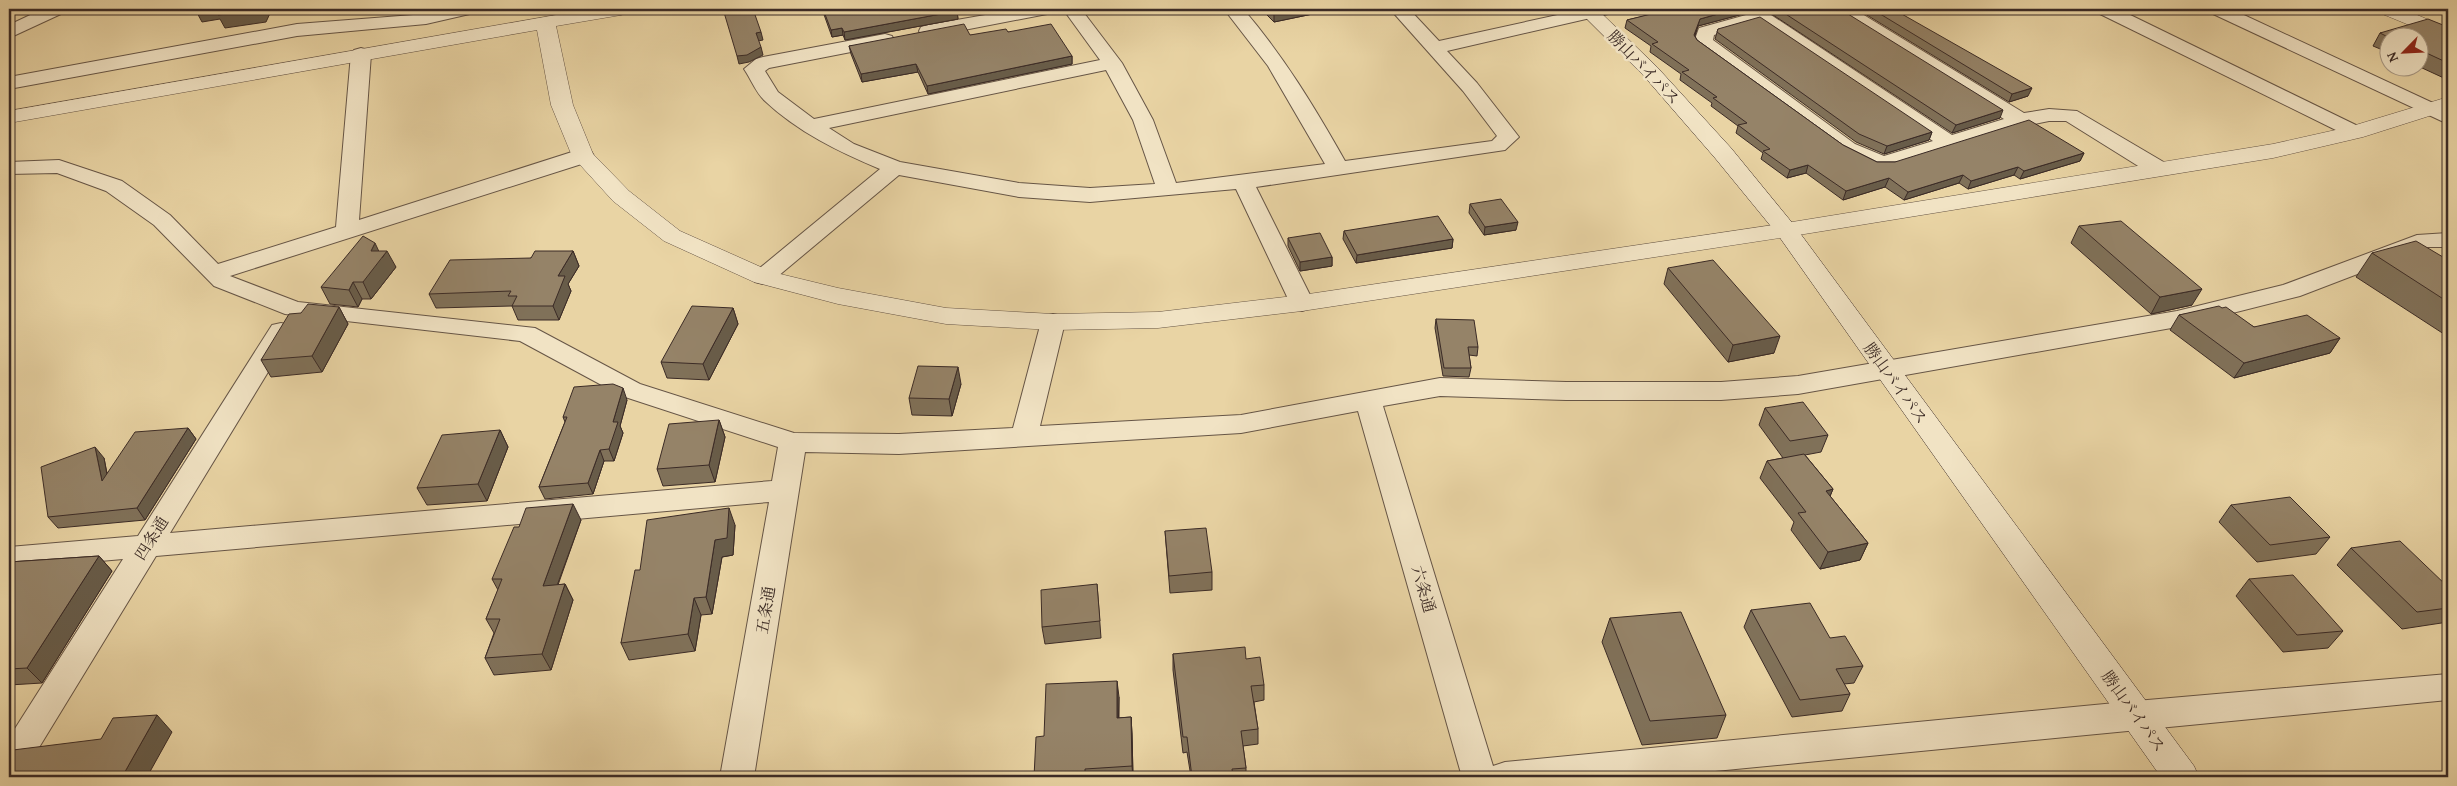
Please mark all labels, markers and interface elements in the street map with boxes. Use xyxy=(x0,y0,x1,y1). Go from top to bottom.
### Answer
street label: 勝山バイパス xyxy=(1602,24,1686,110)
north arrow xyxy=(2380,28,2430,78)
text: N xyxy=(2381,48,2403,66)
street label: 勝山バイパス xyxy=(1858,337,1934,429)
street label: 四条通 xyxy=(128,511,174,565)
street label: 六条通 xyxy=(1406,563,1442,615)
street label: 五条通 xyxy=(749,584,781,636)
street label: 勝山バイパス xyxy=(2096,665,2172,757)

